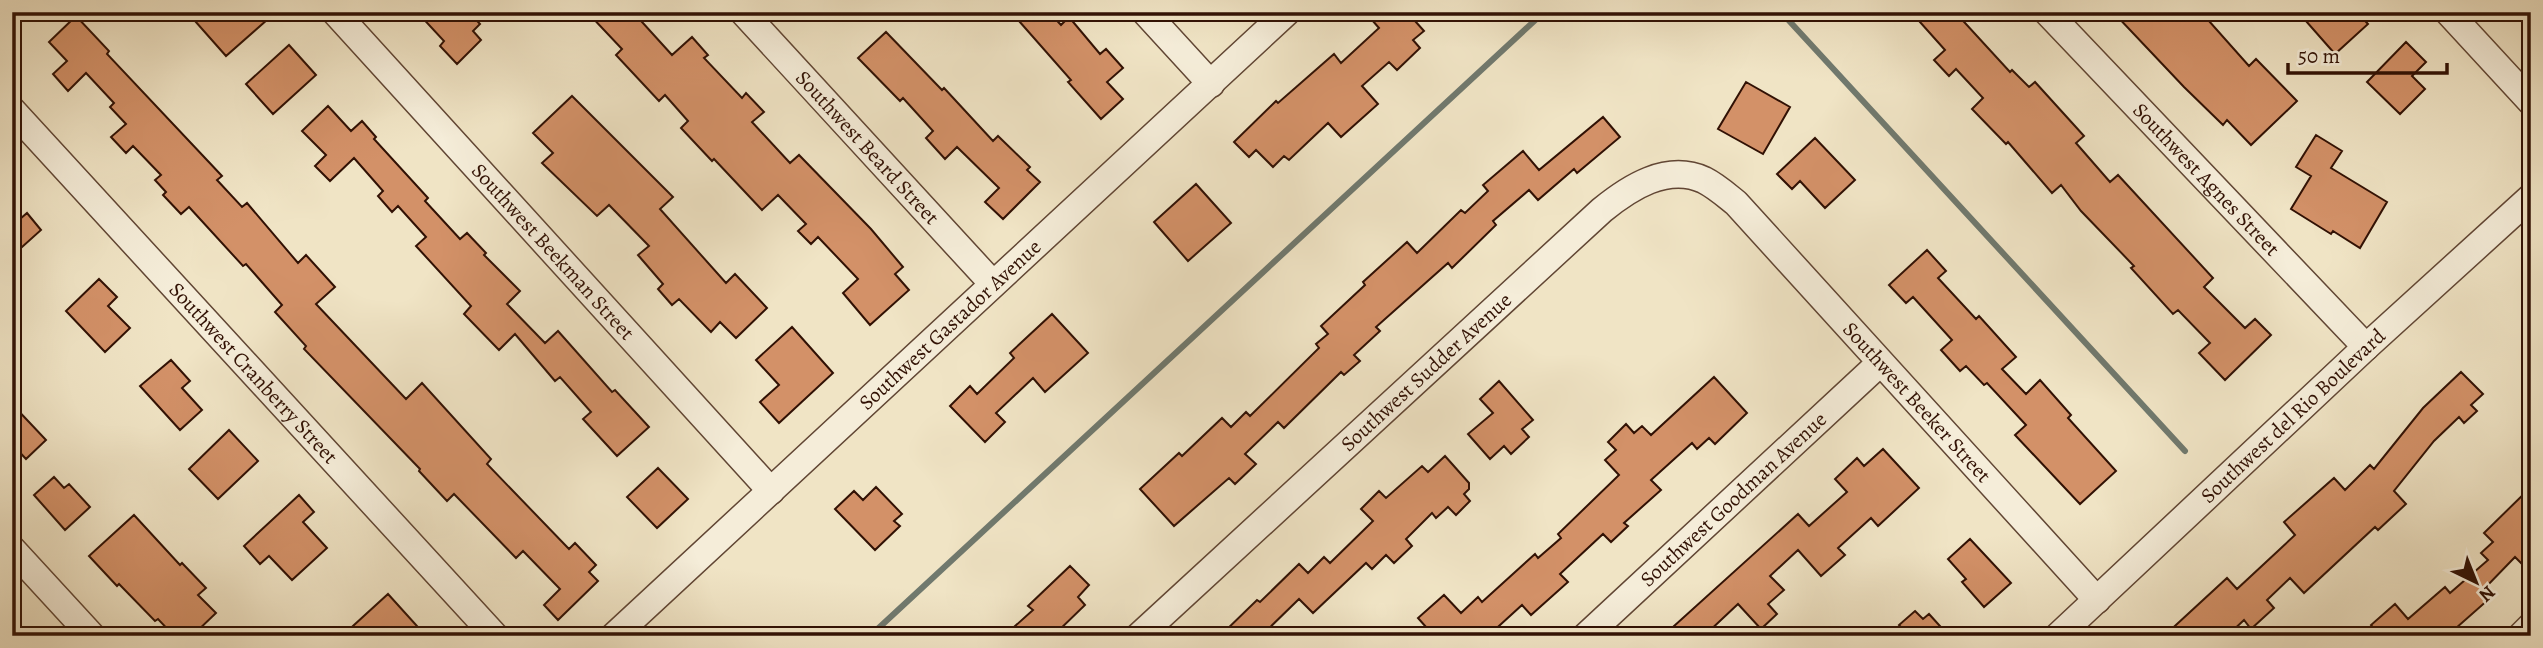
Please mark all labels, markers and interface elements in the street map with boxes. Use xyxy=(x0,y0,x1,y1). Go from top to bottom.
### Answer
scale bar xyxy=(2288,32,2447,76)
text: 50 m xyxy=(2298,42,2340,70)
street label: Southwest Beard Street xyxy=(789,64,946,231)
street label: Southwest Agnes Street xyxy=(2127,97,2286,262)
street label: Southwest Beekman Street xyxy=(465,157,641,346)
street label: Southwest Gastador Avenue xyxy=(853,233,1047,416)
street label: Southwest Cranberry Street xyxy=(163,276,344,470)
street label: Southwest Sudder Avenue xyxy=(1334,286,1518,458)
street label: Southwest Beeker Street xyxy=(1837,316,1998,489)
street label: Southwest del Rio Boulevard xyxy=(2194,322,2392,509)
street label: Southwest Goodman Avenue xyxy=(1634,406,1833,593)
north arrow xyxy=(2442,546,2512,616)
text: N xyxy=(2473,579,2501,608)

